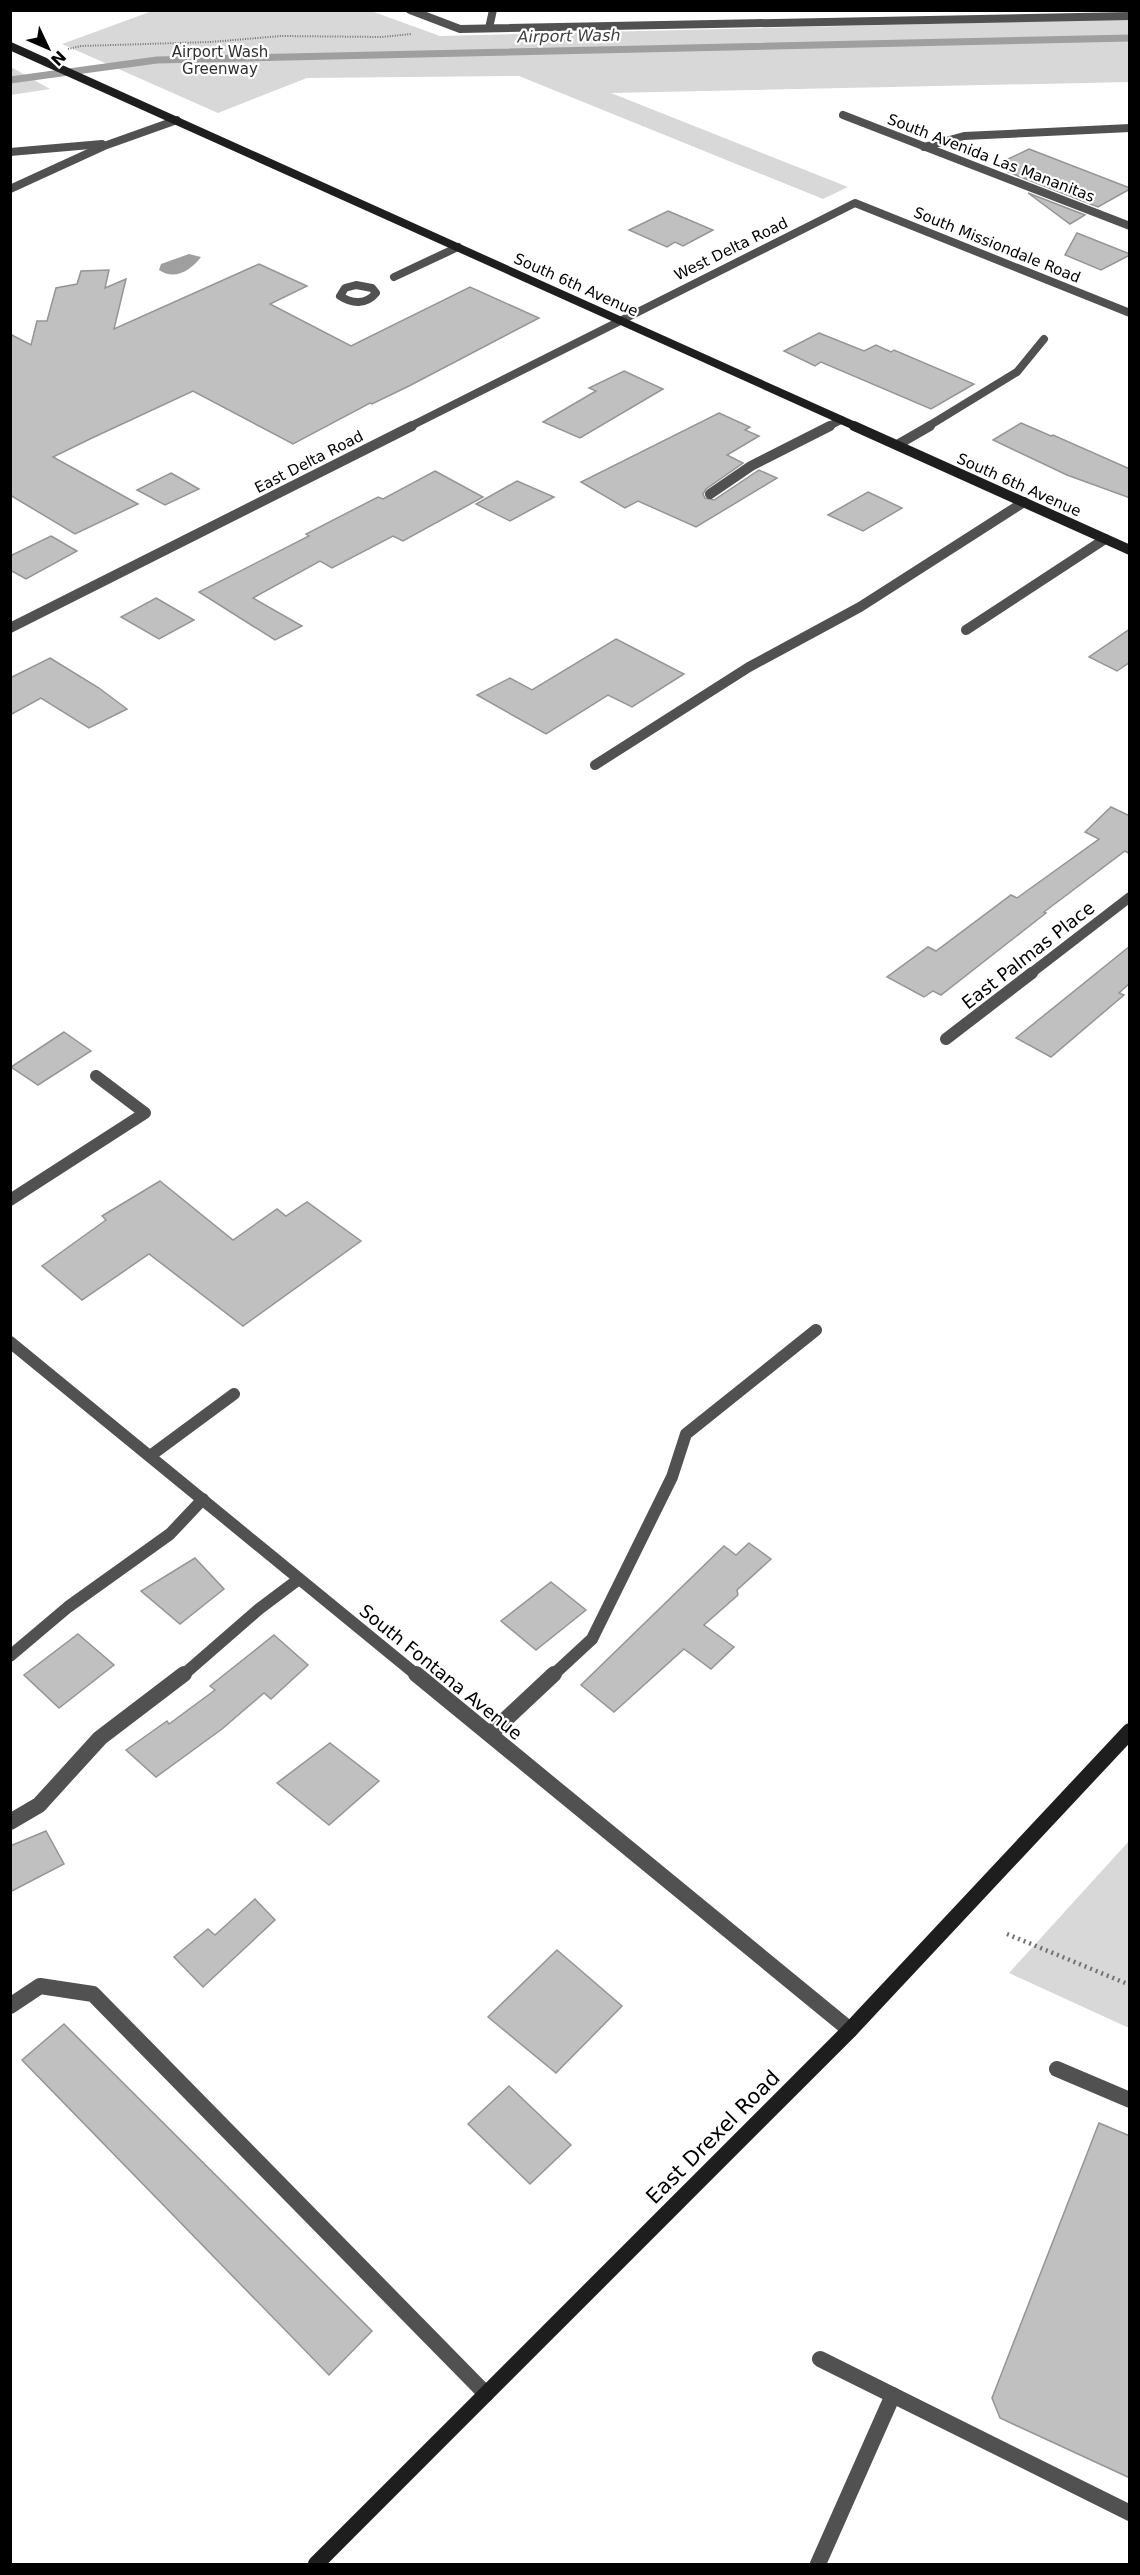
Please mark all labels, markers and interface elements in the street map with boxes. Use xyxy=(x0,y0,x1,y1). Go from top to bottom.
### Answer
north arrow xyxy=(18,18,78,78)
water label: Airport Wash xyxy=(516,26,621,46)
park label: Airport Wash Greenway xyxy=(172,43,268,78)
text: N xyxy=(47,47,70,69)
street label: South Avenida Las Mananitas xyxy=(885,110,1097,206)
street label: South Missiondale Road xyxy=(911,203,1083,287)
street label: West Delta Road xyxy=(671,214,791,284)
street label: South 6th Avenue xyxy=(511,250,641,320)
street label: East Delta Road xyxy=(252,427,366,497)
street label: South 6th Avenue xyxy=(954,450,1084,520)
street label: East Palmas Place xyxy=(958,897,1098,1013)
street label: South Fontana Avenue xyxy=(355,1600,527,1744)
street label: East Drexel Road xyxy=(641,2065,785,2209)

